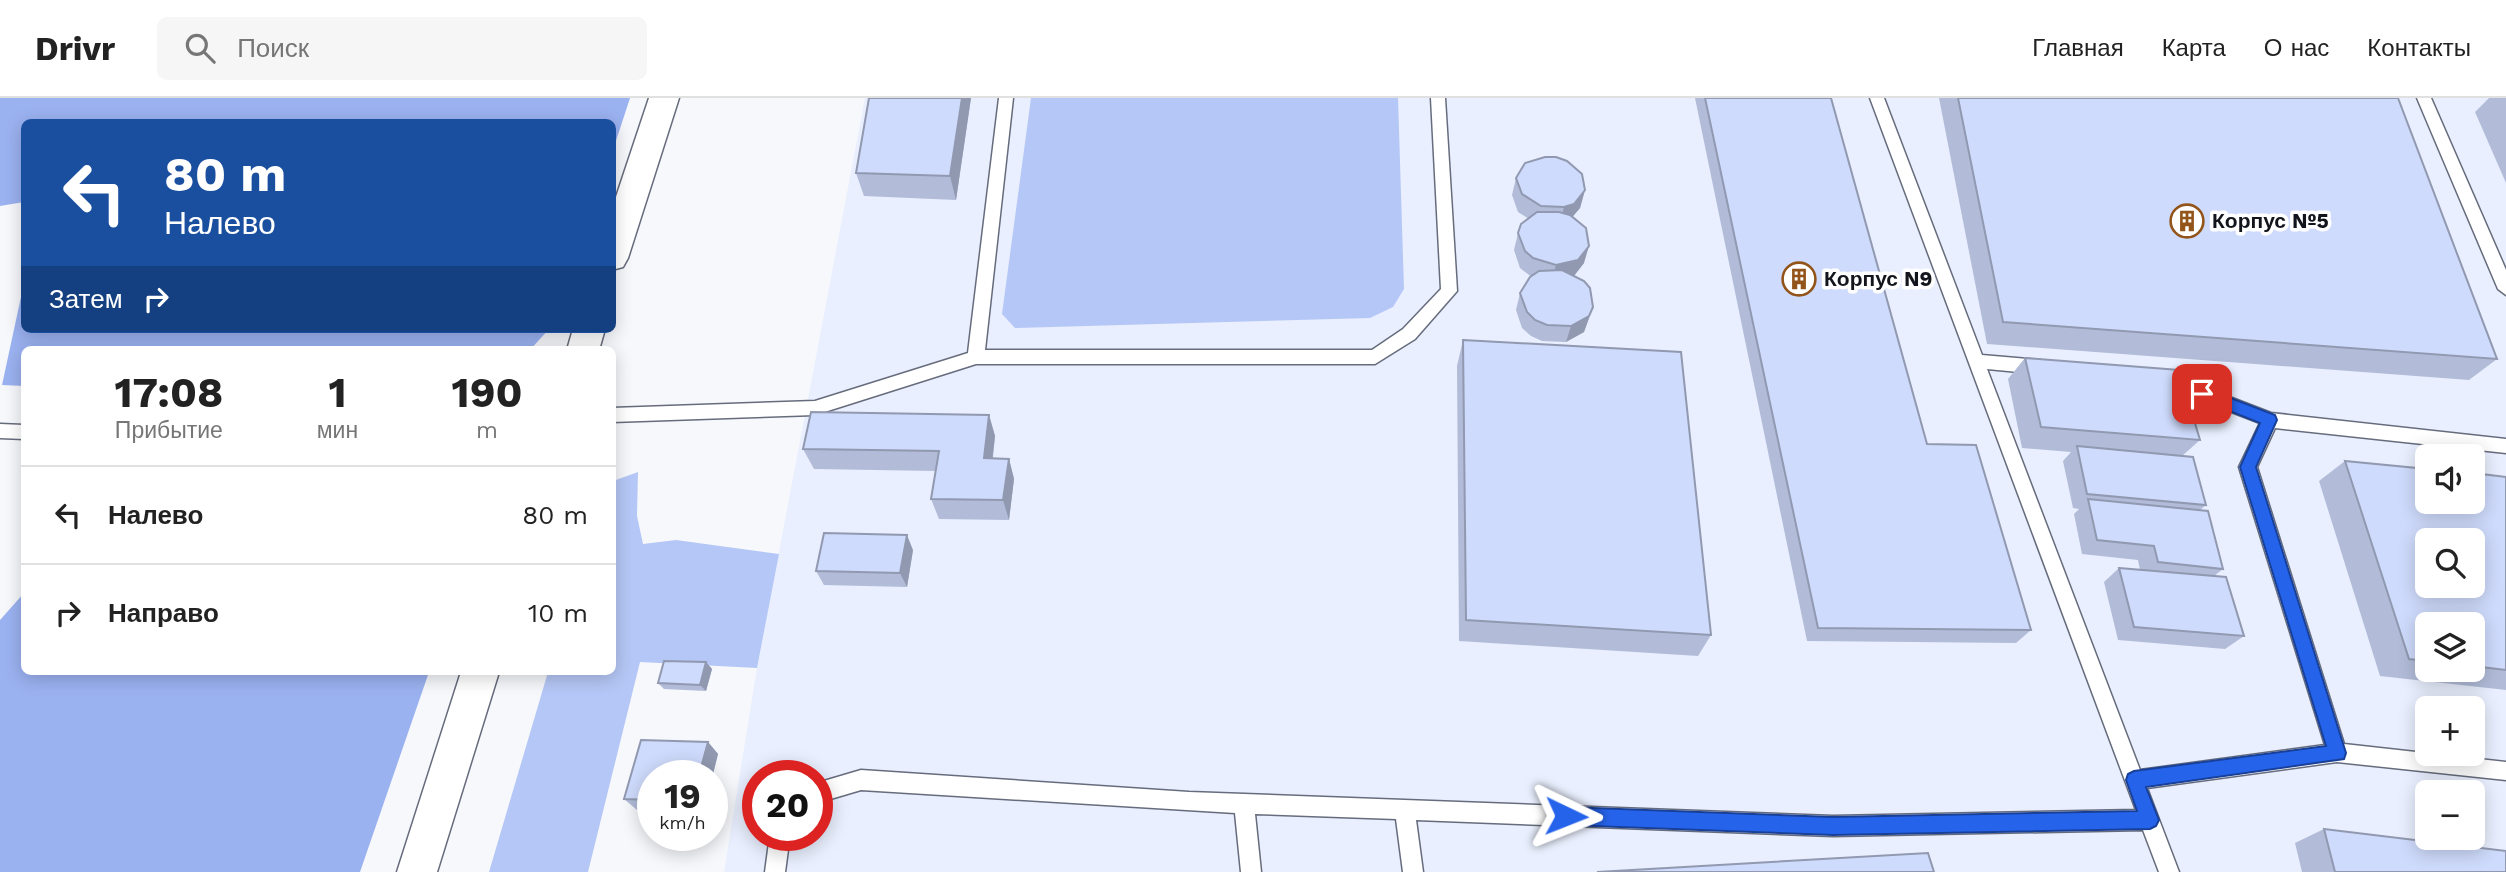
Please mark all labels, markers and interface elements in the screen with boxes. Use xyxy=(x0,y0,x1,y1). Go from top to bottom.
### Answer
search box xyxy=(157,17,647,80)
text: Drivr xyxy=(35,29,115,68)
icon: search xyxy=(181,29,219,67)
text: Поиск xyxy=(237,33,309,63)
text: Главная xyxy=(2032,34,2124,62)
text: Карта xyxy=(2162,34,2226,62)
text: О нас xyxy=(2264,34,2329,62)
text: Контакты xyxy=(2367,34,2471,62)
text: 80 m xyxy=(164,145,286,203)
icon: left xyxy=(49,147,140,238)
building icon: Корпус №5 xyxy=(2168,202,2206,240)
text: Налево xyxy=(164,204,276,242)
place label: Корпус №5 xyxy=(2212,208,2329,233)
building icon: Корпус N9 xyxy=(1780,260,1818,298)
place label: Корпус N9 xyxy=(1824,266,1933,291)
icon: right xyxy=(137,280,175,318)
text: Затем xyxy=(49,284,123,314)
pin xyxy=(2172,364,2232,424)
text: 17:08 xyxy=(114,368,223,417)
text: 1 xyxy=(328,368,347,417)
text: 190 xyxy=(452,368,523,417)
icon: arrive xyxy=(2183,375,2221,413)
text: Прибытие xyxy=(115,417,223,444)
text: мин xyxy=(317,417,358,444)
text: m xyxy=(476,417,498,444)
map controls xyxy=(2415,444,2485,850)
button: sound xyxy=(2415,444,2485,514)
icon: left xyxy=(49,496,87,534)
text: Налево xyxy=(108,500,203,530)
text: 80 m xyxy=(522,500,588,530)
button: search xyxy=(2415,528,2485,598)
icon: right xyxy=(49,594,87,632)
text: Направо xyxy=(108,598,219,628)
text: 10 m xyxy=(528,598,588,628)
button: layers xyxy=(2415,612,2485,682)
button: + xyxy=(2415,696,2485,766)
speed limit sign: 20 xyxy=(742,760,833,851)
text: 19 xyxy=(664,775,701,817)
position arrow xyxy=(1529,779,1603,853)
button: − xyxy=(2415,780,2485,850)
text: km/h xyxy=(659,812,706,833)

